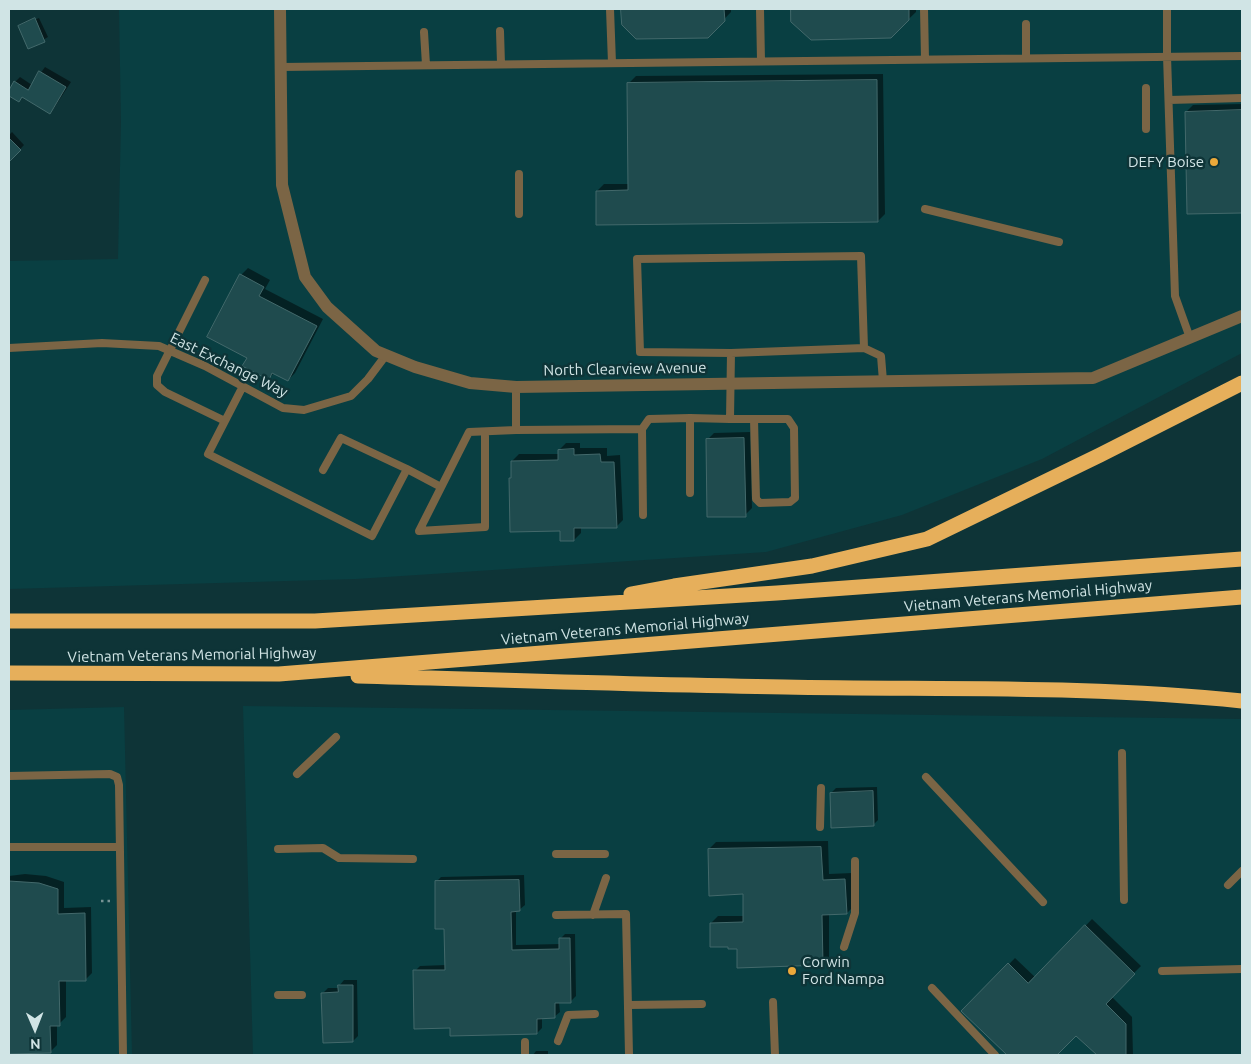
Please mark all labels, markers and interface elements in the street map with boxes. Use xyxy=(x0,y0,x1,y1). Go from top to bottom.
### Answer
place label: DEFY Boise xyxy=(1128,153,1204,171)
marker: DEFY Boise xyxy=(1208,156,1220,168)
street label: East Exchange Way xyxy=(167,329,291,401)
street label: North Clearview Avenue xyxy=(543,359,707,379)
street label: Vietnam Veterans Memorial Highway xyxy=(903,576,1153,616)
street label: Vietnam Veterans Memorial Highway xyxy=(500,609,750,649)
street label: Vietnam Veterans Memorial Highway xyxy=(67,644,317,666)
place label: Corwin Ford Nampa xyxy=(802,953,884,988)
marker: Corwin Ford Nampa xyxy=(786,965,798,977)
north arrow xyxy=(10,1004,60,1054)
text: N xyxy=(30,1036,41,1052)

